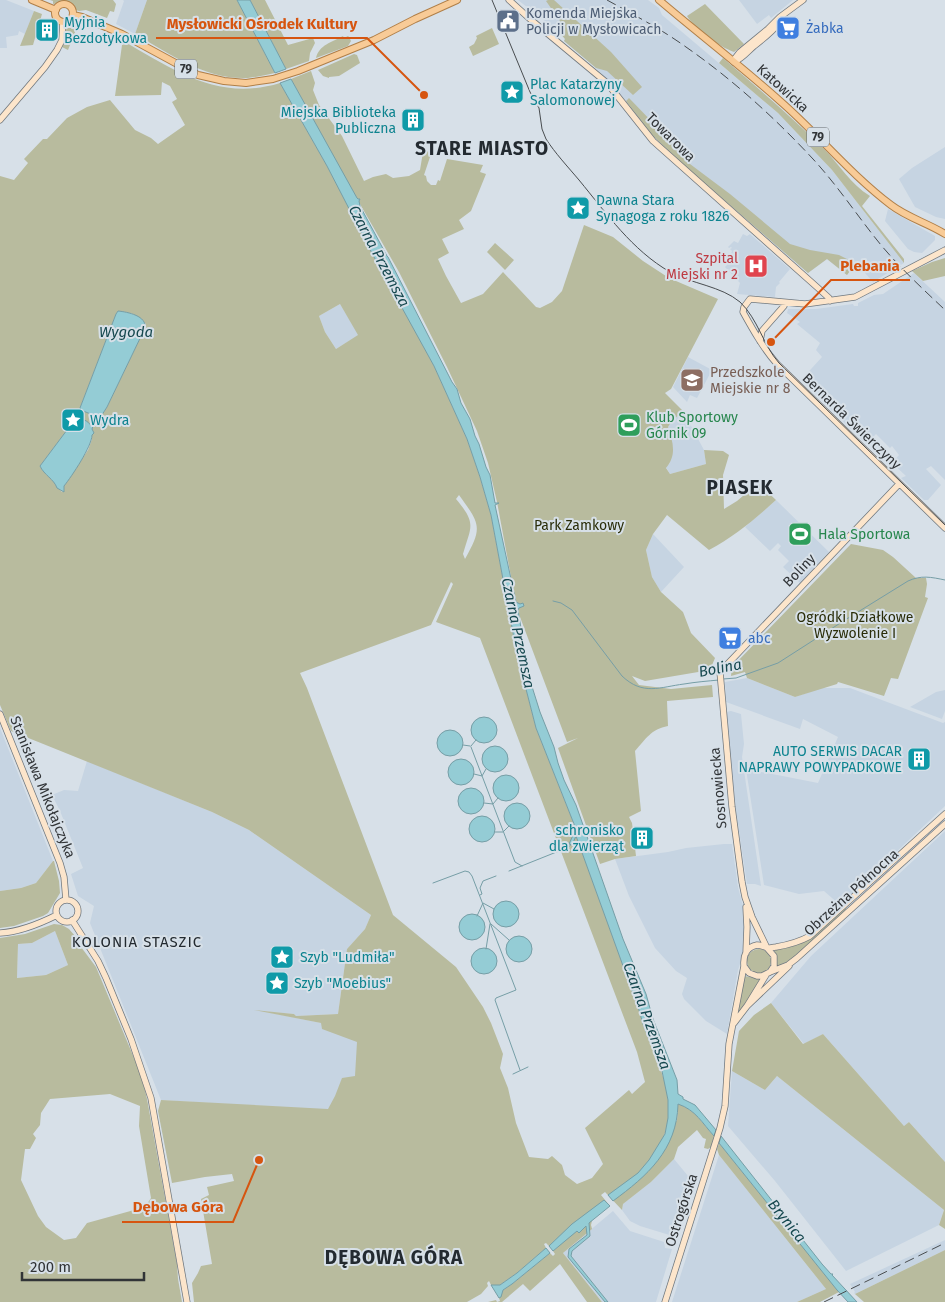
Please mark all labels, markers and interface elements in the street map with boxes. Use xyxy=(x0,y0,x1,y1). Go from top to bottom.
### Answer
place label: Komenda Miejska Policji w Mysłowicach xyxy=(526,5,661,38)
callout: Mysłowicki Ośrodek Kultury xyxy=(156,8,367,38)
public building icon: Komenda Miejska Policji w Mysłowicach xyxy=(495,8,521,34)
place label: Myjnia Bezdotykowa xyxy=(64,14,147,47)
text: Mysłowicki Ośrodek Kultury xyxy=(167,15,358,33)
supermarket icon: Żabka xyxy=(775,15,801,41)
building icon: Myjnia Bezdotykowa xyxy=(34,17,60,43)
place label: Żabka xyxy=(806,19,844,37)
road number: 79 xyxy=(175,60,197,78)
street label: Katowicka xyxy=(753,61,812,116)
place label: Plac Katarzyny Salomonowej xyxy=(530,76,622,109)
place icon: Plac Katarzyny Salomonowej xyxy=(499,79,525,105)
place label: Miejska Biblioteka Publiczna xyxy=(281,104,396,137)
building icon: Miejska Biblioteka Publiczna xyxy=(400,107,426,133)
street label: Towarowa xyxy=(642,109,699,166)
road number: 79 xyxy=(807,128,829,146)
district label: STARE MIASTO xyxy=(415,137,549,160)
place label: Dawna Stara Synagoga z roku 1826 xyxy=(596,192,730,225)
place icon: Dawna Stara Synagoga z roku 1826 xyxy=(565,195,591,221)
water label: Czarna Przemsza xyxy=(345,202,413,310)
place label: Szpital Miejski nr 2 xyxy=(666,250,738,283)
callout: Plebania xyxy=(831,250,910,280)
hospital icon: Szpital Miejski nr 2 xyxy=(743,253,769,279)
text: Plebania xyxy=(840,257,900,275)
water label: Wygoda xyxy=(99,323,153,341)
place label: Przedszkole Miejskie nr 8 xyxy=(710,364,791,397)
school or university icon: Przedszkole Miejskie nr 8 xyxy=(679,367,705,393)
street label: Bernarda Świerczyny xyxy=(799,369,905,473)
place icon: Wydra xyxy=(60,407,86,433)
place label: Klub Sportowy Górnik 09 xyxy=(646,409,738,442)
place label: Wydra xyxy=(90,412,129,429)
sports icon: Klub Sportowy Górnik 09 xyxy=(616,412,642,438)
district label: PIASEK xyxy=(706,476,774,499)
park label: Park Zamkowy xyxy=(534,517,624,534)
sports icon: Hala Sportowa xyxy=(787,521,813,547)
place label: Hala Sportowa xyxy=(818,526,910,543)
street label: Boliny xyxy=(779,550,819,591)
water label: Czarna Przemsza xyxy=(497,576,539,690)
park label: Ogródki Działkowe Wyzwolenie I xyxy=(797,609,914,642)
supermarket icon: abc xyxy=(717,625,743,651)
place label: abc xyxy=(748,630,771,647)
water label: Bolina xyxy=(697,655,743,681)
street label: Stanisława Mikołajczyka xyxy=(6,714,79,861)
place label: AUTO SERWIS DACAR NAPRAWY POWYPADKOWE xyxy=(739,743,903,776)
building icon: AUTO SERWIS DACAR NAPRAWY POWYPADKOWE xyxy=(906,746,932,772)
street label: Sosnowiecka xyxy=(706,747,731,829)
place label: schronisko dla zwierząt xyxy=(549,822,625,855)
building icon: schronisko dla zwierząt xyxy=(629,825,655,851)
street label: Obrzeżna Północna xyxy=(800,845,902,939)
district label: KOLONIA STASZIC xyxy=(72,933,202,951)
place icon: Szyb "Ludmiła" xyxy=(269,944,295,970)
place label: Szyb "Ludmiła" xyxy=(300,949,395,966)
water label: Czarna Przemsza xyxy=(619,960,675,1072)
place icon: Szyb "Moebius" xyxy=(264,970,290,996)
place label: Szyb "Moebius" xyxy=(294,975,391,992)
street label: Ostrogórska xyxy=(662,1171,701,1249)
callout: Dębowa Góra xyxy=(122,1192,233,1222)
water label: Brynica xyxy=(764,1196,810,1246)
text: Dębowa Góra xyxy=(133,1198,223,1216)
district label: DĘBOWA GÓRA xyxy=(325,1245,463,1269)
scale bar xyxy=(22,1250,145,1282)
text: 200 m xyxy=(30,1258,71,1276)

